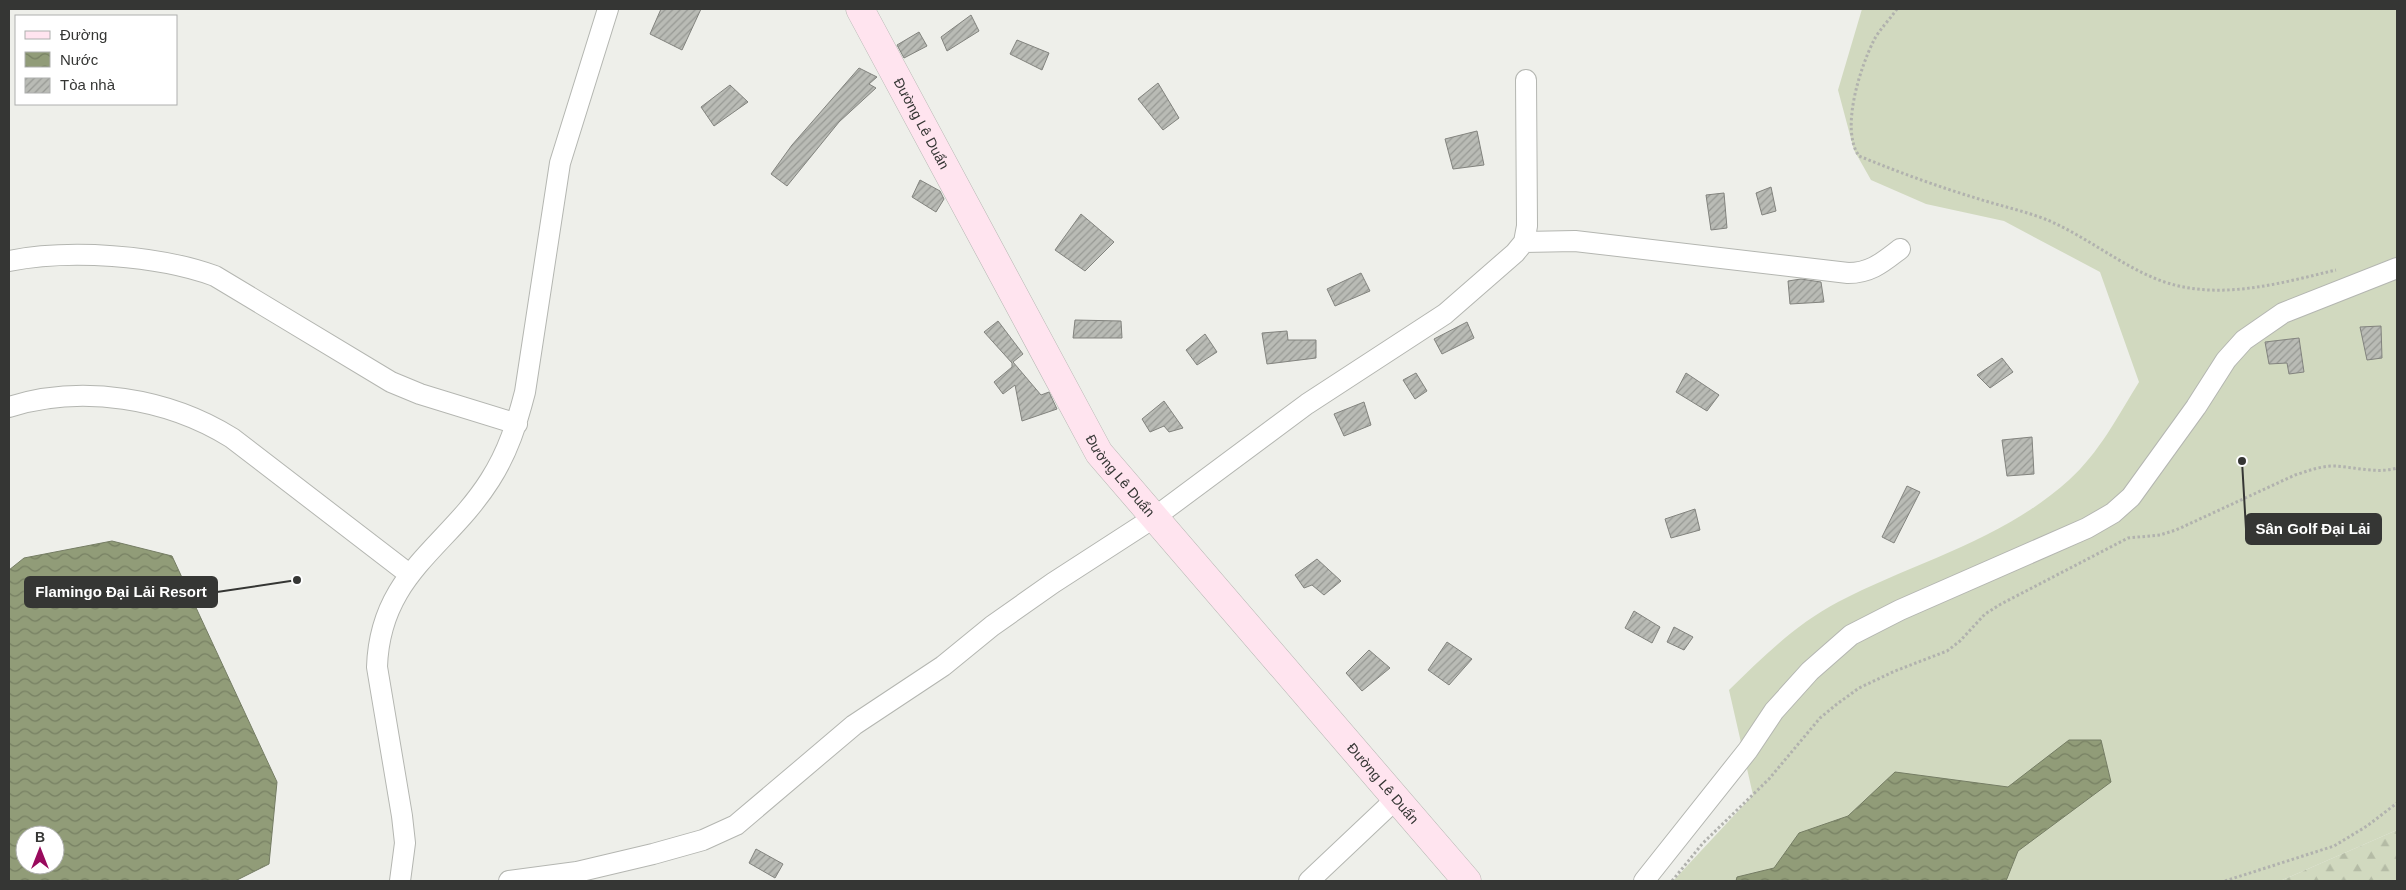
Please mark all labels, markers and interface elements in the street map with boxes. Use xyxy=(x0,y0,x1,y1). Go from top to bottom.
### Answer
legend xyxy=(15,15,178,105)
text: Đường xyxy=(60,26,107,43)
text: Nước xyxy=(60,51,99,68)
street label: Đường Lê Duẩn xyxy=(891,75,953,172)
text: Tòa nhà xyxy=(60,76,116,93)
street label: Đường Lê Duẩn xyxy=(1083,432,1158,520)
callout: Sân Golf Đại Lải xyxy=(2246,514,2381,544)
text: Sân Golf Đại Lải xyxy=(2255,520,2371,537)
callout: Flamingo Đại Lải Resort xyxy=(25,577,217,607)
text: Flamingo Đại Lải Resort xyxy=(35,583,207,600)
street label: Đường Lê Duẩn xyxy=(1344,740,1422,827)
north arrow xyxy=(15,825,65,875)
text: B xyxy=(35,829,45,845)

